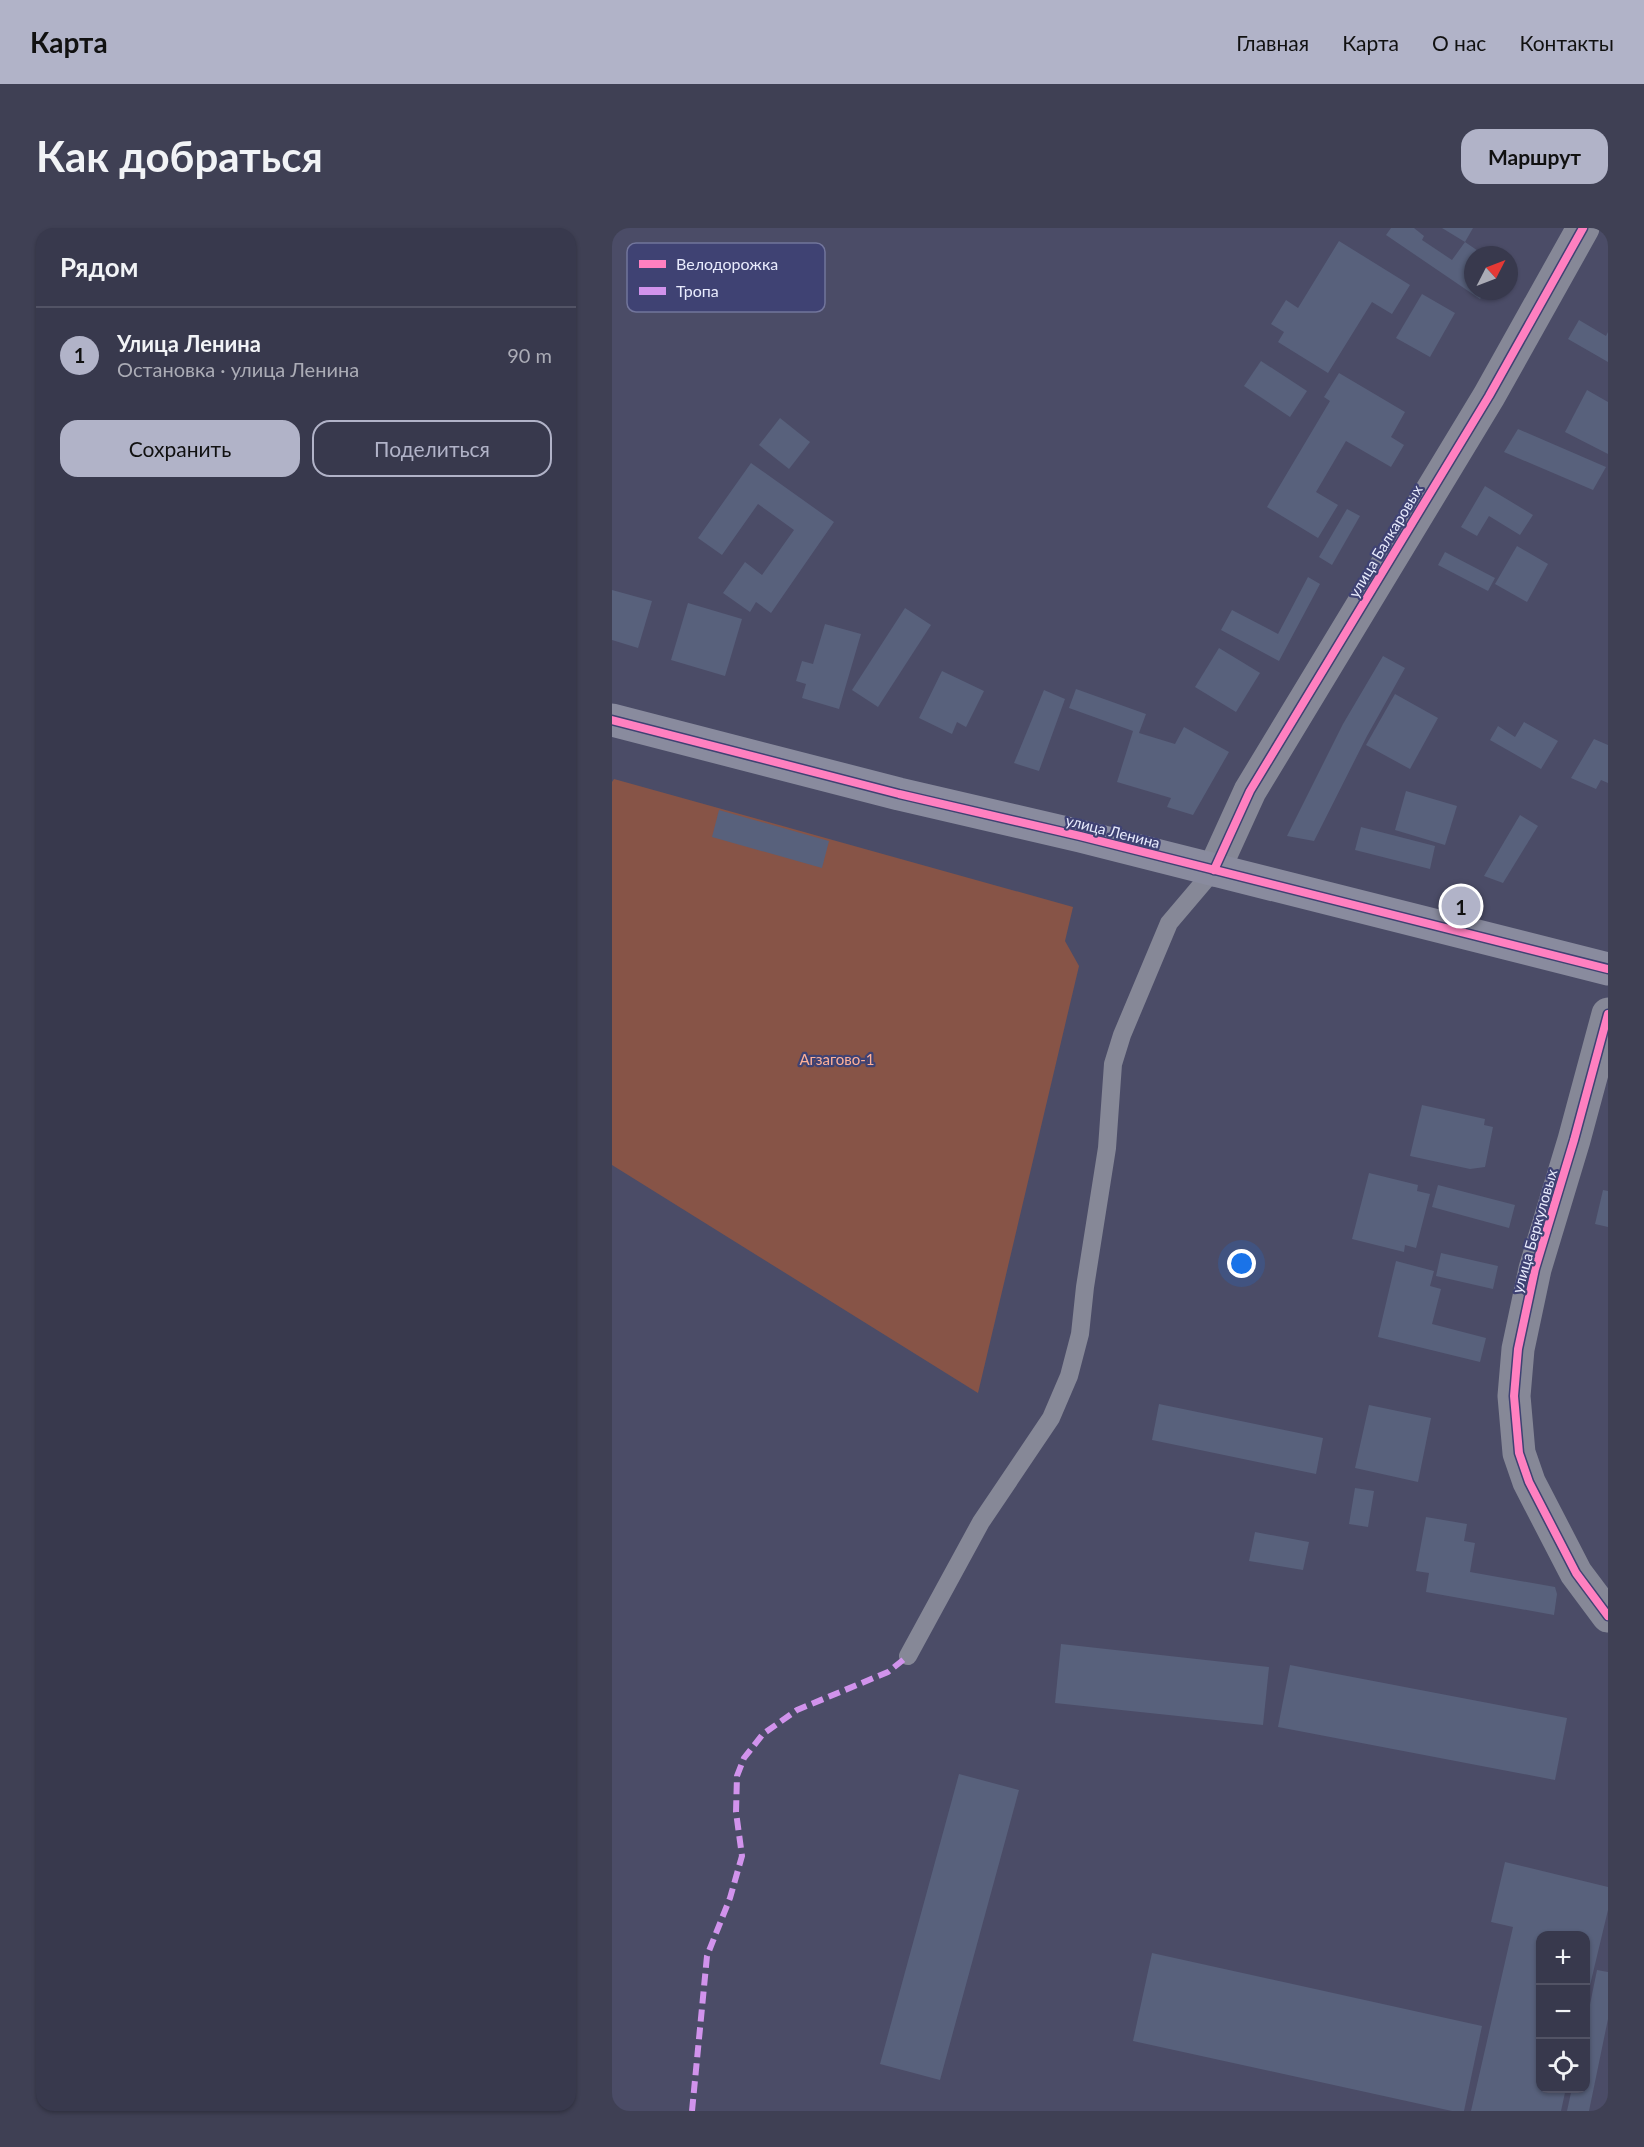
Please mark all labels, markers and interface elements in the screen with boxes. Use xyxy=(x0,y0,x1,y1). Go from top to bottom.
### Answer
text: Карта xyxy=(30,25,108,59)
text: Главная xyxy=(1236,30,1309,55)
text: Карта xyxy=(1342,30,1399,55)
text: О нас xyxy=(1432,30,1486,55)
text: Контакты xyxy=(1519,30,1614,55)
button: Маршрут xyxy=(1461,129,1608,184)
text: Как добраться xyxy=(36,131,323,181)
legend xyxy=(627,243,825,312)
north arrow xyxy=(1464,246,1518,300)
text: Рядом xyxy=(60,251,138,283)
text: Велодорожка xyxy=(676,254,778,273)
text: Тропа xyxy=(676,281,719,300)
text: Улица Ленина xyxy=(117,330,261,357)
text: 1 xyxy=(74,343,85,367)
text: 90 m xyxy=(507,343,552,367)
text: Остановка · улица Ленина xyxy=(117,357,359,381)
button: Сохранить xyxy=(60,420,300,477)
button: Поделиться xyxy=(312,420,552,477)
street label: улица Балкаровых xyxy=(1344,481,1426,601)
street label: улица Ленина xyxy=(1064,811,1162,851)
pin: 1 xyxy=(1442,884,1480,928)
park label: Агзагово-1 xyxy=(799,1050,875,1068)
street label: улица Беркуловых xyxy=(1508,1166,1560,1295)
your location xyxy=(1227,1249,1256,1278)
map controls xyxy=(1536,1931,1590,2093)
button: + xyxy=(1536,1931,1590,1985)
button: − xyxy=(1536,1985,1590,2039)
button: locate xyxy=(1536,2039,1590,2093)

